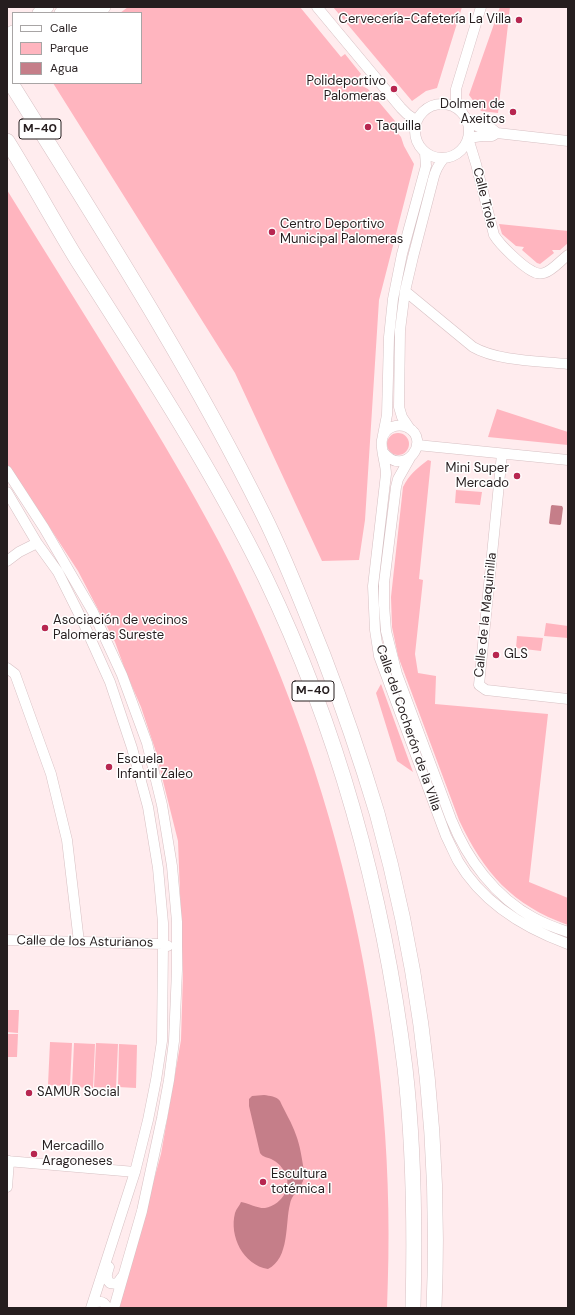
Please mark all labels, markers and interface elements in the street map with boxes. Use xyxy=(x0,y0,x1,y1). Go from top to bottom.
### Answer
legend xyxy=(12,12,142,84)
place label: Cervecería-Cafetería La Villa xyxy=(339,12,511,28)
marker: Cervecería-Cafetería La Villa xyxy=(514,15,524,25)
text: Calle xyxy=(50,20,77,36)
text: Parque xyxy=(50,40,89,56)
text: Agua xyxy=(50,60,78,76)
place label: Polideportivo Palomeras xyxy=(306,74,386,105)
marker: Polideportivo Palomeras xyxy=(389,84,399,94)
place label: Dolmen de Axeitos xyxy=(440,97,505,128)
marker: Dolmen de Axeitos xyxy=(508,107,518,117)
road number: M-40 xyxy=(19,119,61,139)
place label: Taquilla xyxy=(376,119,421,135)
marker: Taquilla xyxy=(363,122,373,132)
street label: Calle Trole xyxy=(469,166,499,230)
place label: Centro Deportivo Municipal Palomeras xyxy=(280,217,403,248)
marker: Centro Deportivo Municipal Palomeras xyxy=(267,227,277,237)
place label: Mini Super Mercado xyxy=(446,461,509,492)
marker: Mini Super Mercado xyxy=(512,471,522,481)
street label: Calle de la Maquinilla xyxy=(472,552,500,678)
place label: Asociación de vecinos Palomeras Sureste xyxy=(53,613,188,644)
marker: Asociación de vecinos Palomeras Sureste xyxy=(40,623,50,633)
street label: Calle del Cocherón de la Villa xyxy=(372,643,444,813)
place label: GLS xyxy=(504,647,528,663)
marker: GLS xyxy=(491,650,501,660)
road number: M-40 xyxy=(292,681,334,701)
place label: Escuela Infantil Zaleo xyxy=(117,752,193,783)
marker: Escuela Infantil Zaleo xyxy=(104,762,114,772)
street label: Calle de los Asturianos xyxy=(17,933,153,951)
place label: SAMUR Social xyxy=(37,1085,120,1101)
marker: SAMUR Social xyxy=(24,1088,34,1098)
place label: Mercadillo Aragoneses xyxy=(42,1139,112,1170)
marker: Mercadillo Aragoneses xyxy=(29,1149,39,1159)
place label: Escultura totémica I xyxy=(271,1167,331,1198)
marker: Escultura totémica I xyxy=(258,1177,268,1187)

